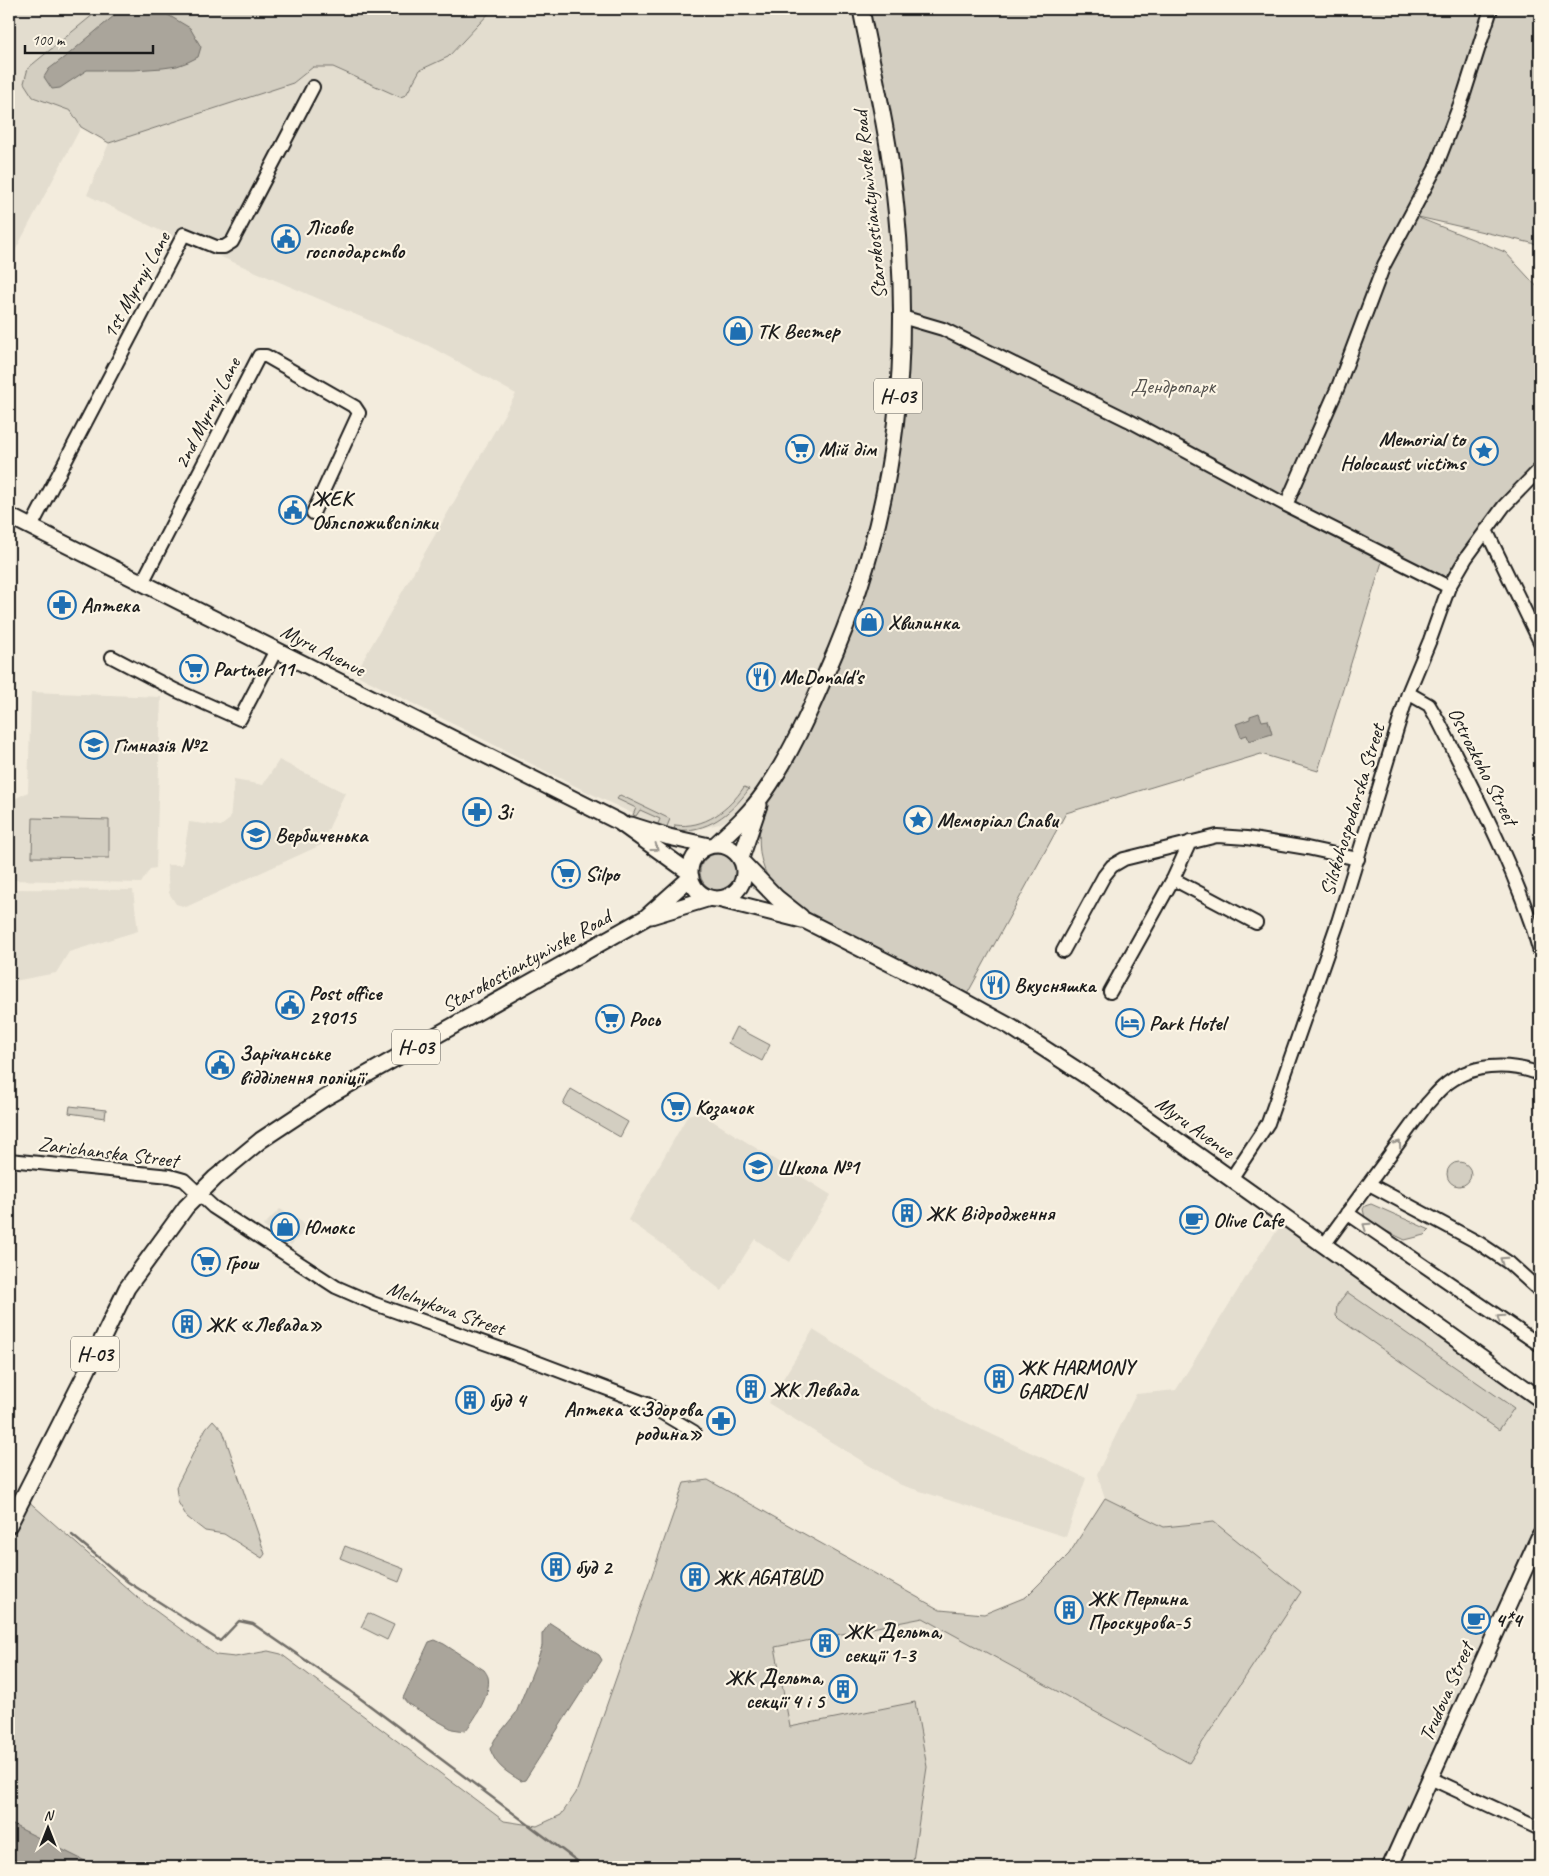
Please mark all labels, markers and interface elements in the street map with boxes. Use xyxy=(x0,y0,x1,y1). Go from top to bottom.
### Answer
scale bar xyxy=(25,22,152,54)
text: 100 m xyxy=(32,31,66,50)
street label: Starokostiantynivske Road xyxy=(847,106,893,300)
place label: Лісове господарство xyxy=(305,214,406,264)
public building icon: Лісове господарство xyxy=(271,224,301,254)
street label: 1st Myrnyi Lane xyxy=(96,226,176,343)
shop icon: ТК Вестер xyxy=(723,316,753,346)
place label: ТК Вестер xyxy=(757,318,841,344)
street label: 2nd Myrnyi Lane xyxy=(168,352,247,473)
park label: Дендропарк xyxy=(1131,373,1217,399)
road number: Н-03 xyxy=(874,378,922,414)
place label: Memorial to Holocaust victims xyxy=(1340,426,1468,476)
supermarket icon: Мій дім xyxy=(785,434,815,464)
place label: Мій дім xyxy=(819,436,878,462)
place icon: Memorial to Holocaust victims xyxy=(1469,436,1499,466)
place label: ЖЕК Облспоживспілки xyxy=(312,485,440,535)
public building icon: ЖЕК Облспоживспілки xyxy=(278,495,308,525)
pharmacy icon: Аптека xyxy=(47,590,77,620)
place label: Аптека xyxy=(81,592,141,618)
shop icon: Хвилинка xyxy=(854,607,884,637)
place label: Хвилинка xyxy=(888,609,960,635)
street label: Myru Avenue xyxy=(277,618,371,683)
supermarket icon: Partner 11 xyxy=(179,654,209,684)
place label: Partner 11 xyxy=(213,656,297,682)
restaurant icon: McDonald's xyxy=(746,662,776,692)
place label: McDonald's xyxy=(780,664,866,690)
street label: Ostrozkoho Street xyxy=(1442,703,1525,832)
street label: Silskohospodarska Street xyxy=(1314,719,1391,899)
school or university icon: Гімназія №2 xyxy=(79,730,109,760)
place label: Гімназія №2 xyxy=(113,732,209,758)
pharmacy icon: Зі xyxy=(462,797,492,827)
place label: Зі xyxy=(496,799,515,825)
place icon: Меморіал Слави xyxy=(903,805,933,835)
place label: Меморіал Слави xyxy=(937,807,1060,833)
school or university icon: Вербиченька xyxy=(241,820,271,850)
place label: Вербиченька xyxy=(275,822,369,848)
one-way arrow xyxy=(649,842,658,850)
supermarket icon: Silpo xyxy=(551,859,581,889)
place label: Silpo xyxy=(585,861,622,887)
street label: Starokostiantynivske Road xyxy=(437,902,618,1018)
restaurant icon: Вкусняшка xyxy=(980,970,1010,1000)
place label: Вкусняшка xyxy=(1014,972,1097,998)
place label: Post office 29015 xyxy=(309,980,384,1030)
public building icon: Post office 29015 xyxy=(275,990,305,1020)
supermarket icon: Рось xyxy=(595,1004,625,1034)
place label: Рось xyxy=(629,1006,662,1032)
hotel icon: Park Hotel xyxy=(1115,1008,1145,1038)
place label: Park Hotel xyxy=(1149,1010,1229,1036)
road number: Н-03 xyxy=(392,1030,440,1064)
place label: Зарічанське відділення поліції xyxy=(239,1040,369,1090)
public building icon: Зарічанське відділення поліції xyxy=(205,1050,235,1080)
street label: Myru Avenue xyxy=(1151,1090,1241,1165)
supermarket icon: Козачок xyxy=(661,1092,691,1122)
place label: Козачок xyxy=(695,1094,755,1121)
street label: Zarichanska Street xyxy=(36,1131,183,1174)
one-way arrow xyxy=(1392,1140,1401,1150)
school or university icon: Школа №1 xyxy=(743,1152,773,1182)
place label: Школа №1 xyxy=(777,1154,862,1180)
building icon: ЖК Відродження xyxy=(892,1198,922,1228)
place label: ЖК Відродження xyxy=(926,1200,1056,1226)
cafe icon: Olive Cafe xyxy=(1179,1205,1209,1235)
place label: Olive Cafe xyxy=(1213,1207,1285,1233)
shop icon: Юмокс xyxy=(270,1212,300,1242)
place label: Юмокс xyxy=(304,1214,355,1240)
one-way arrow xyxy=(1362,1223,1372,1232)
supermarket icon: Грош xyxy=(191,1247,221,1277)
place label: Грош xyxy=(225,1249,259,1275)
one-way arrow xyxy=(1500,1256,1509,1266)
street label: Melnykova Street xyxy=(384,1275,510,1342)
building icon: ЖК «Левада» xyxy=(172,1309,202,1339)
place label: ЖК «Левада» xyxy=(206,1311,322,1337)
one-way arrow xyxy=(1496,1315,1506,1324)
road number: Н-03 xyxy=(71,1336,119,1372)
place label: ЖК HARMONY GARDEN xyxy=(1018,1354,1139,1404)
building icon: ЖК HARMONY GARDEN xyxy=(984,1364,1014,1394)
building icon: ЖК Левада xyxy=(736,1374,766,1404)
place label: ЖК Левада xyxy=(770,1376,860,1402)
building icon: буд 4 xyxy=(455,1385,485,1415)
place label: буд 4 xyxy=(489,1387,528,1413)
place label: Аптека «Здорова родина» xyxy=(564,1396,704,1446)
pharmacy icon: Аптека «Здорова родина» xyxy=(706,1406,736,1436)
building icon: буд 2 xyxy=(541,1552,571,1582)
place label: буд 2 xyxy=(575,1554,614,1580)
building icon: ЖК AGATBUD xyxy=(680,1562,710,1592)
place label: ЖК AGATBUD xyxy=(714,1564,824,1590)
place label: ЖК Перлина Проскурова-5 xyxy=(1088,1585,1192,1636)
building icon: ЖК Перлина Проскурова-5 xyxy=(1054,1595,1084,1625)
cafe icon: 4*4 xyxy=(1461,1605,1491,1635)
place label: 4*4 xyxy=(1495,1607,1524,1633)
place label: ЖК Дельта, секції 1-3 xyxy=(844,1618,943,1668)
building icon: ЖК Дельта, секції 1-3 xyxy=(810,1628,840,1658)
street label: Trudova Street xyxy=(1413,1636,1481,1745)
place label: ЖК Дельта, секції 4 і 5 xyxy=(725,1664,826,1714)
building icon: ЖК Дельта, секції 4 і 5 xyxy=(828,1674,858,1704)
north arrow xyxy=(22,1804,72,1854)
text: N xyxy=(44,1807,55,1824)

